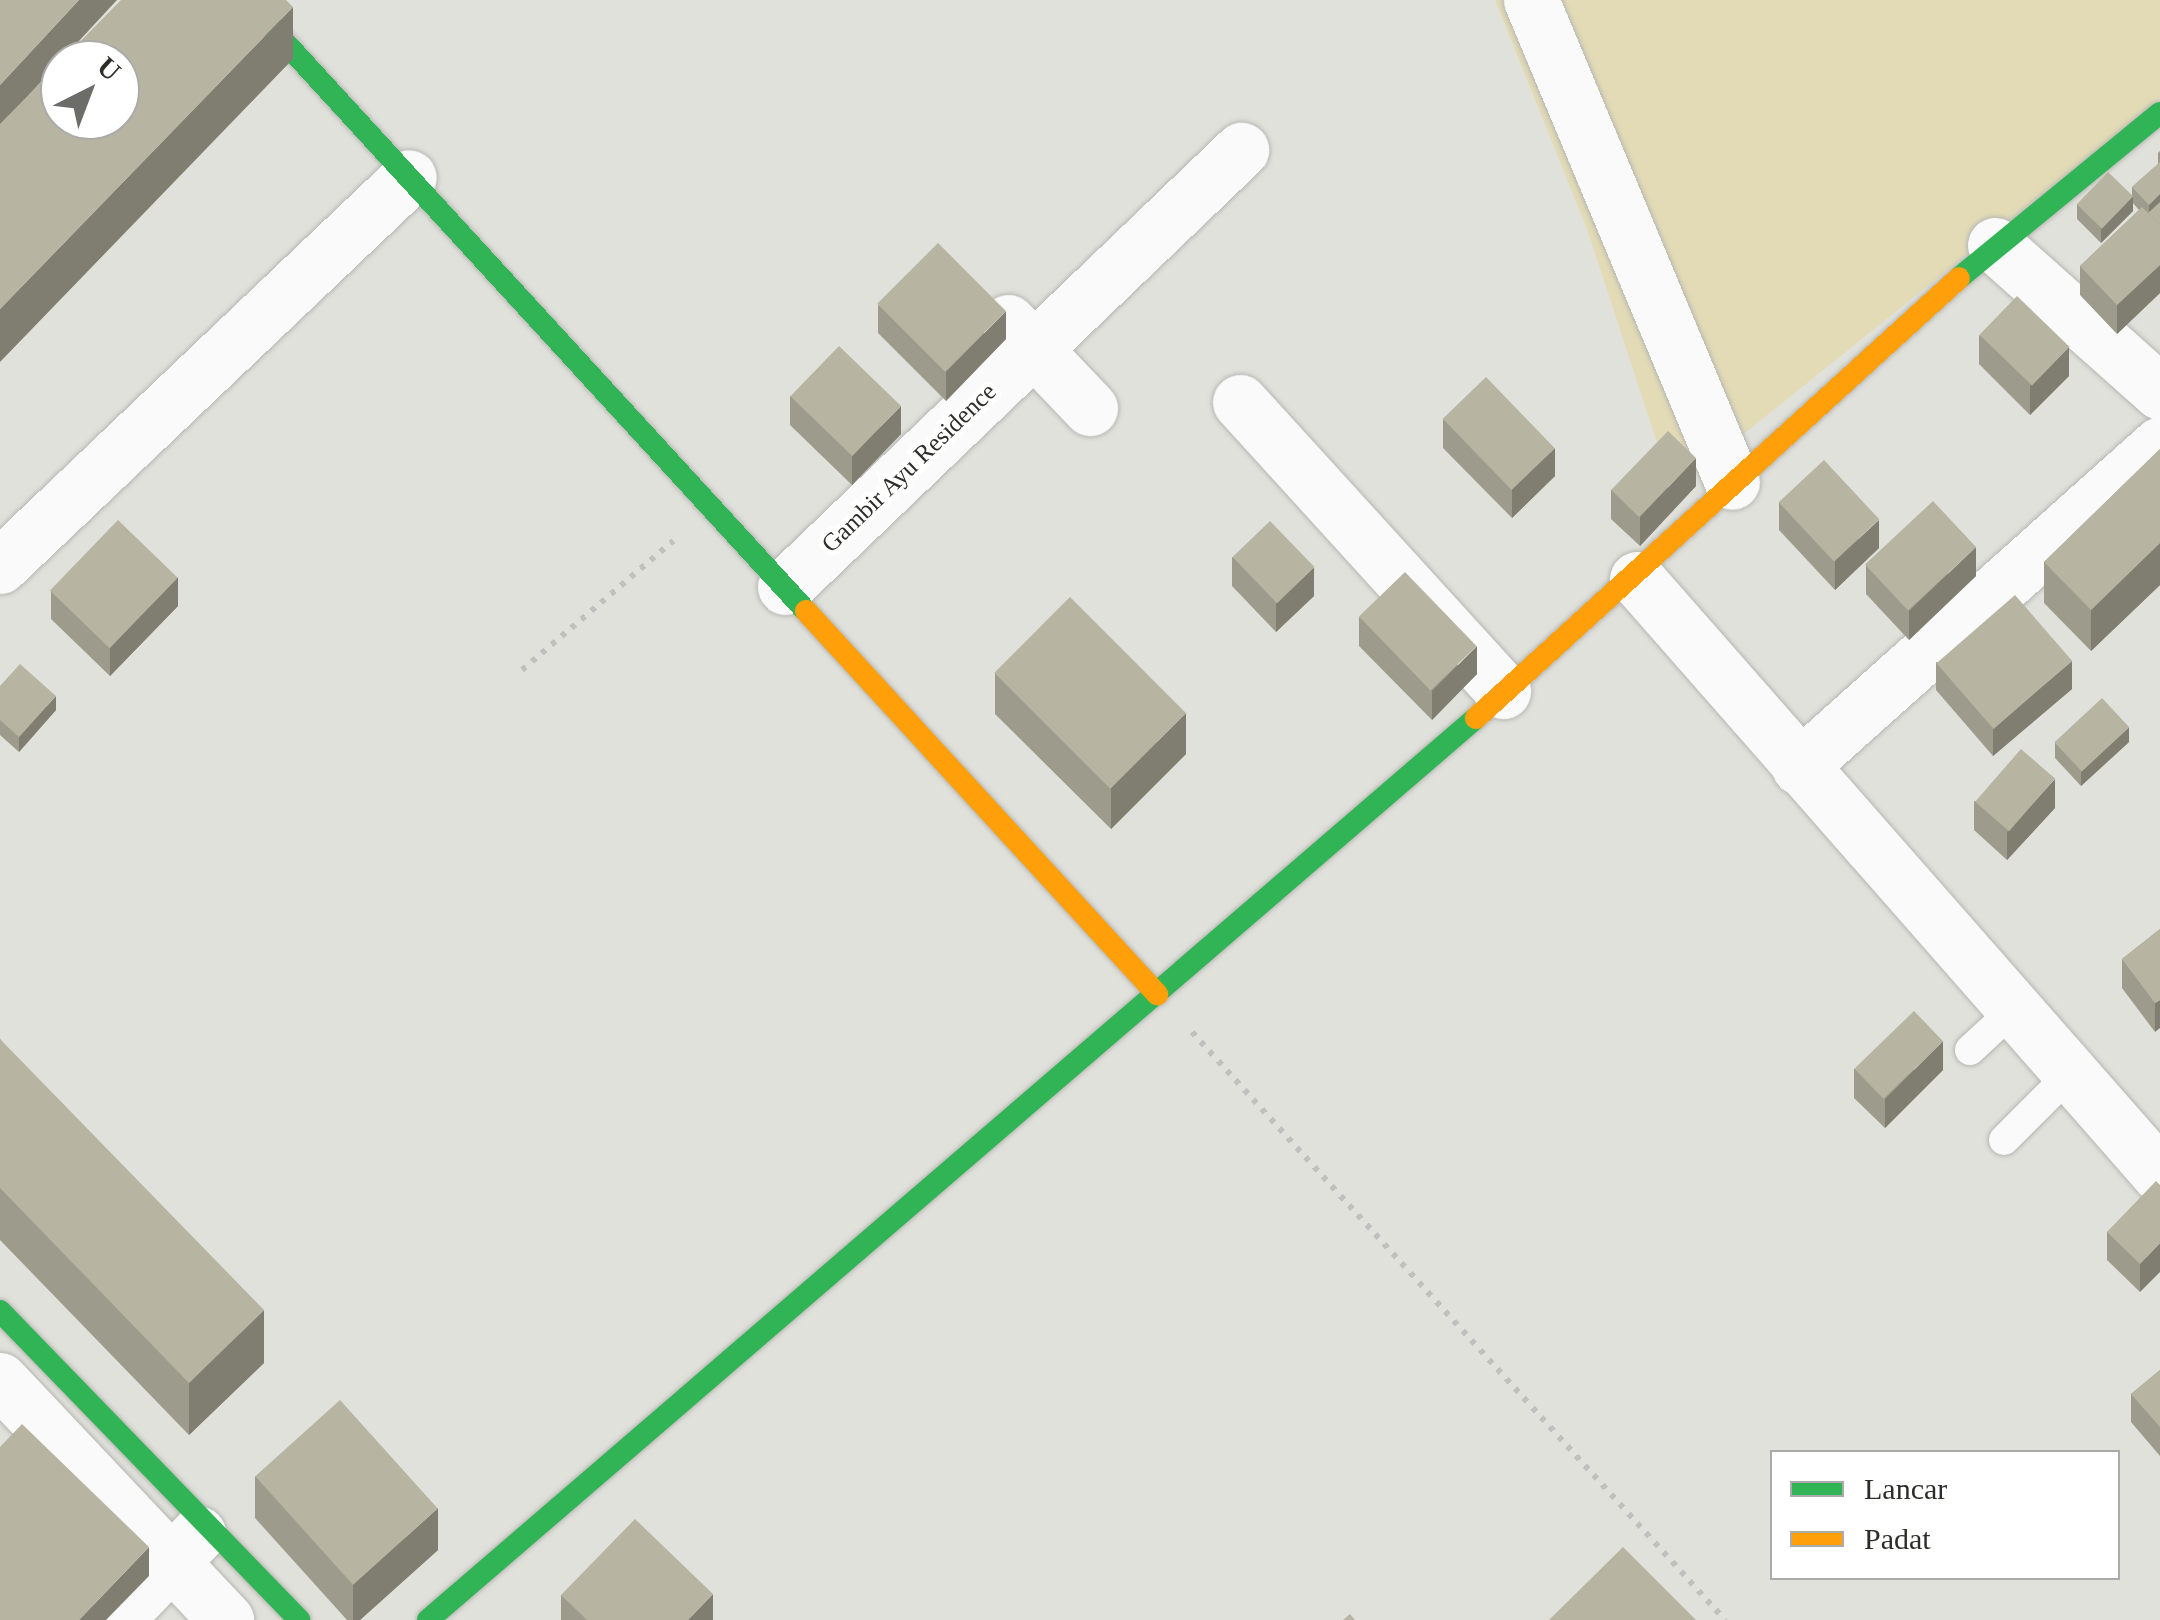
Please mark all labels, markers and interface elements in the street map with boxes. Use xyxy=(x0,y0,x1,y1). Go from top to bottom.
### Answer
north arrow xyxy=(40,40,140,140)
text: U xyxy=(91,51,127,87)
street label: Gambir Ayu Residence xyxy=(815,377,1003,559)
legend xyxy=(1770,1450,2120,1580)
text: Lancar xyxy=(1864,1472,1947,1505)
text: Padat xyxy=(1864,1522,1931,1555)

